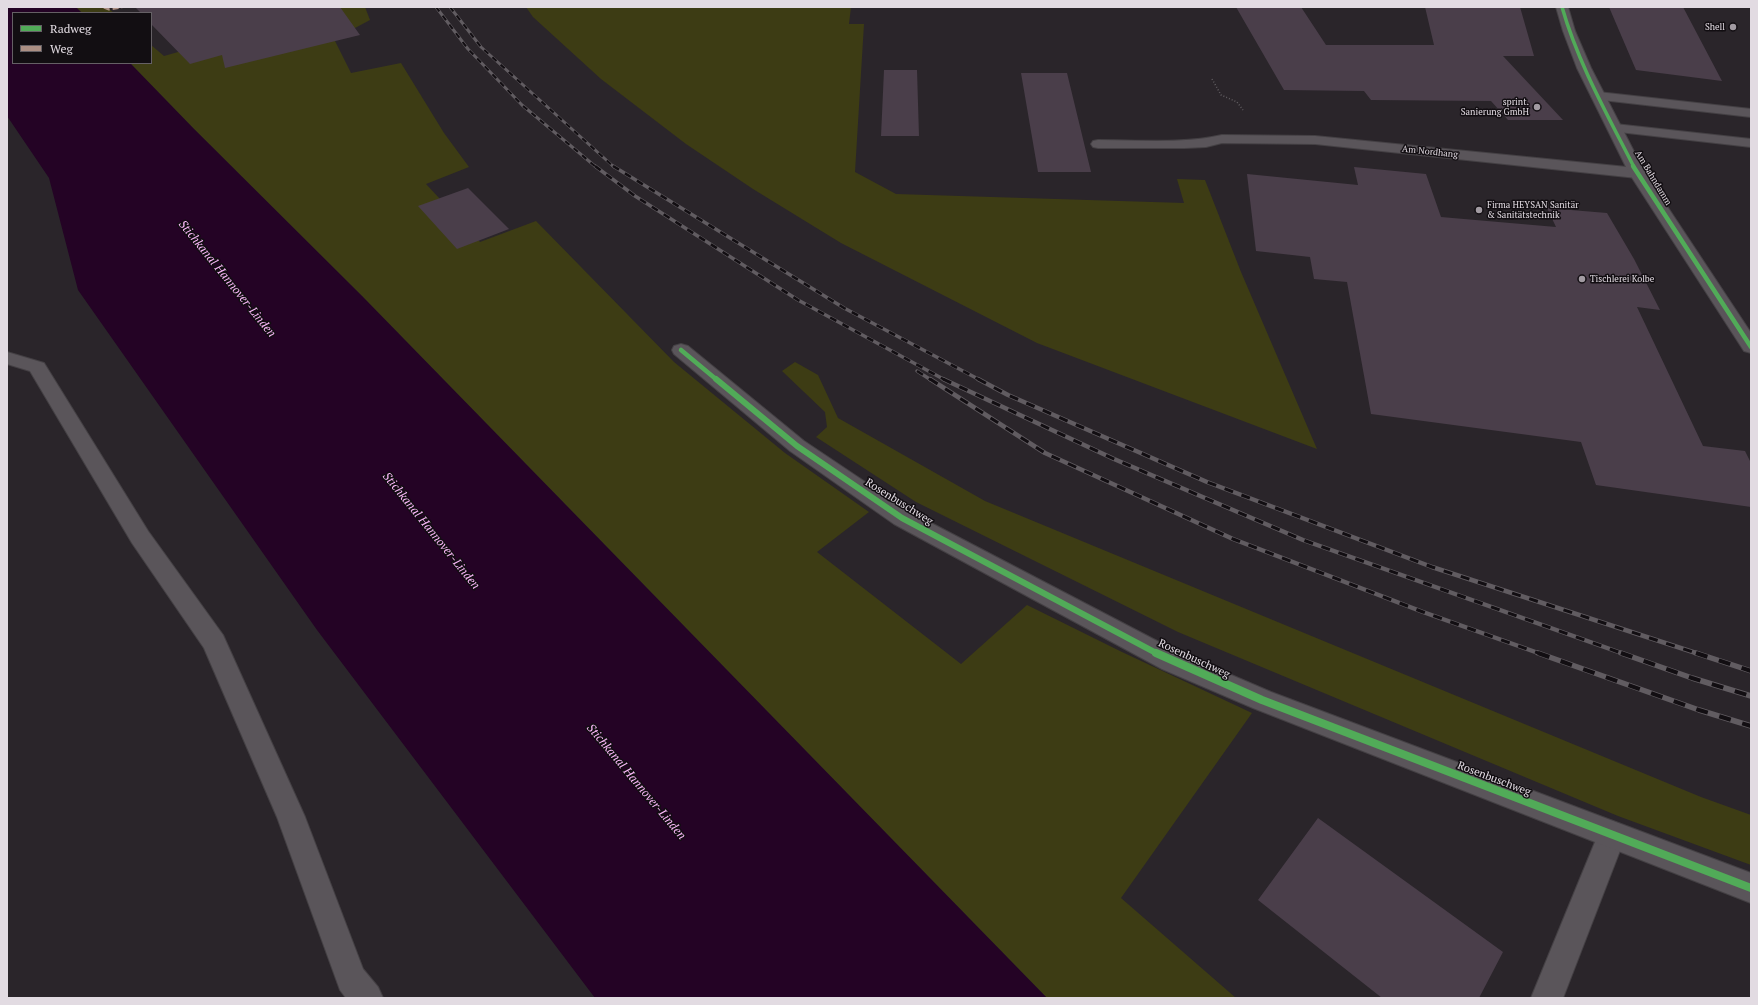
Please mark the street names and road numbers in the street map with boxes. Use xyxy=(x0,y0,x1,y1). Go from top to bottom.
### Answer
street label: Am Nordhang xyxy=(1402,144,1458,160)
street label: Am Bahndamm xyxy=(1632,149,1674,207)
street label: Rosenbuschweg xyxy=(863,476,935,528)
street label: Rosenbuschweg xyxy=(1156,637,1232,681)
street label: Rosenbuschweg xyxy=(1455,759,1533,799)

